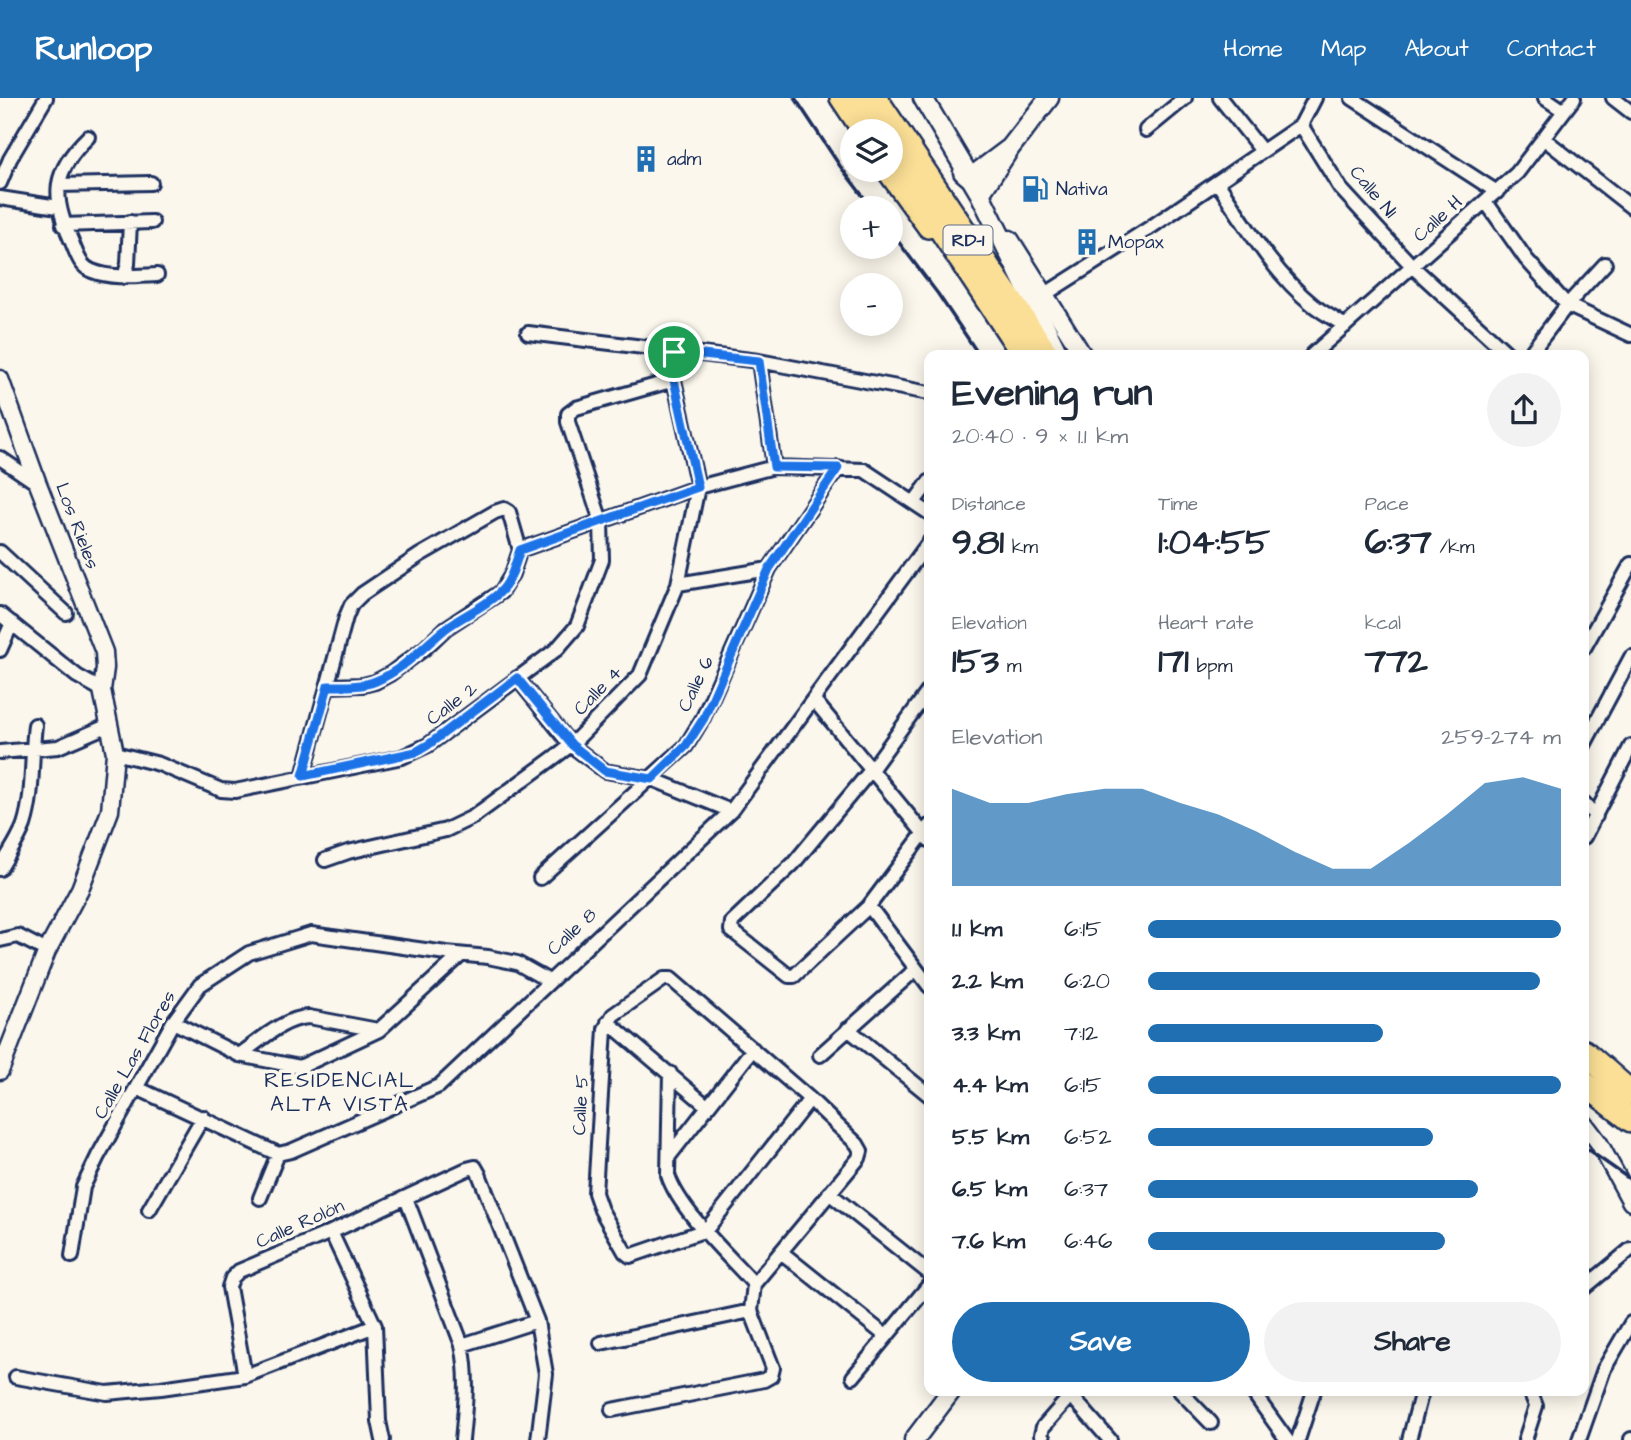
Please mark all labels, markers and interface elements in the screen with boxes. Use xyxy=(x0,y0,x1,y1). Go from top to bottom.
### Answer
text: Runloop xyxy=(35,26,152,72)
text: Home xyxy=(1223,32,1283,66)
text: Map xyxy=(1321,32,1366,66)
text: About xyxy=(1404,32,1469,66)
text: Contact xyxy=(1507,32,1596,66)
map controls xyxy=(840,119,903,336)
button: layers xyxy=(840,119,903,182)
building icon: adm xyxy=(631,144,661,174)
place label: adm xyxy=(667,146,701,173)
street label: Calle N1 xyxy=(1343,160,1403,225)
fuel station icon: Nativa xyxy=(1020,174,1050,204)
place label: Nativa xyxy=(1056,176,1108,203)
street label: Calle H xyxy=(1407,189,1469,249)
button: + xyxy=(840,196,903,259)
road number: RD-1 xyxy=(944,225,992,254)
building icon: Mopax xyxy=(1072,227,1102,257)
place label: Mopax xyxy=(1108,229,1164,256)
button: − xyxy=(840,273,903,336)
pin xyxy=(644,322,704,382)
icon: arrive xyxy=(655,333,693,371)
text: Evening run xyxy=(952,368,1153,420)
button: share xyxy=(1487,373,1561,447)
text: 20:40 · 9 × 1.1 km xyxy=(952,420,1128,452)
street label: Los Rieles xyxy=(48,479,106,573)
text: Distance xyxy=(952,491,1026,518)
text: Time xyxy=(1158,491,1198,518)
text: Pace xyxy=(1365,491,1409,518)
text: 9.81 xyxy=(952,518,1004,567)
text: 1:04:55 xyxy=(1158,518,1270,567)
text: 6:37 xyxy=(1365,518,1432,567)
text: km xyxy=(1004,534,1038,561)
text: /km xyxy=(1432,534,1475,561)
text: Elevation xyxy=(952,610,1027,637)
text: Heart rate xyxy=(1158,610,1254,637)
text: kcal xyxy=(1365,610,1401,637)
text: 153 xyxy=(952,637,999,686)
text: 171 xyxy=(1158,637,1189,686)
text: 772 xyxy=(1365,637,1428,686)
street label: Calle 6 xyxy=(671,652,721,716)
text: m xyxy=(999,653,1021,680)
text: bpm xyxy=(1189,653,1232,680)
street label: Calle 4 xyxy=(567,660,629,722)
street label: Calle 2 xyxy=(421,676,483,732)
text: Elevation xyxy=(952,721,1043,753)
text: 259–274 m xyxy=(1441,721,1561,753)
street label: Calle 8 xyxy=(541,902,603,962)
text: 1.1 km xyxy=(952,913,1002,945)
text: 6:15 xyxy=(1064,913,1102,945)
text: 2.2 km xyxy=(952,965,1023,997)
text: 6:20 xyxy=(1064,965,1110,997)
street label: Calle Las Flores xyxy=(87,986,183,1124)
text: 3.3 km xyxy=(952,1017,1020,1049)
text: 7:12 xyxy=(1064,1017,1098,1049)
district label: RESIDENCIAL ALTA VISTA xyxy=(264,1066,416,1119)
text: 4.4 km xyxy=(952,1069,1028,1101)
text: 6:15 xyxy=(1064,1069,1102,1101)
street label: Calle 5 xyxy=(566,1074,596,1136)
text: 5.5 km xyxy=(952,1121,1029,1153)
text: 6:52 xyxy=(1064,1121,1112,1153)
text: 6.5 km xyxy=(952,1173,1027,1205)
text: 6:37 xyxy=(1064,1173,1108,1205)
street label: Calle Rolón xyxy=(251,1192,349,1256)
text: 7.6 km xyxy=(952,1225,1025,1257)
text: 6:46 xyxy=(1064,1225,1112,1257)
button: Save xyxy=(952,1302,1250,1382)
button: Share xyxy=(1264,1302,1561,1382)

